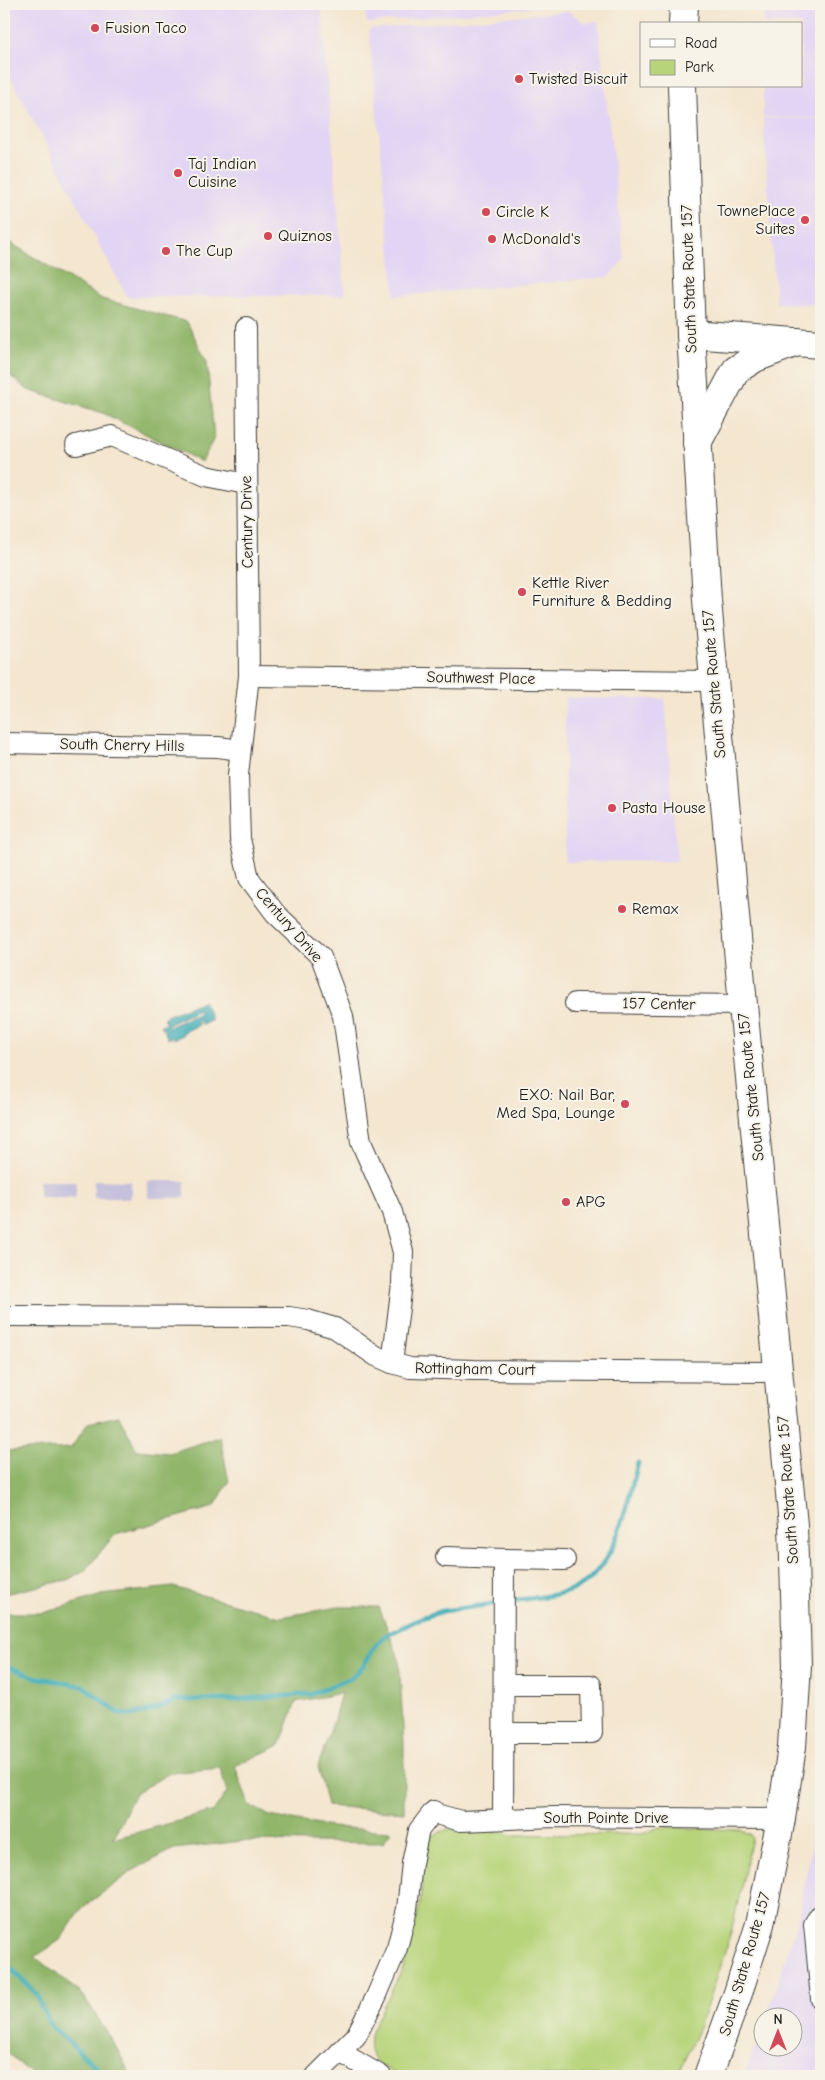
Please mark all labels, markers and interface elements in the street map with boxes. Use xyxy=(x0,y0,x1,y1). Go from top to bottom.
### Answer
place label: Fusion Taco xyxy=(105,19,187,37)
marker: Fusion Taco xyxy=(89,22,101,34)
legend xyxy=(640,22,802,88)
text: Road xyxy=(685,34,717,52)
text: Park xyxy=(685,58,714,76)
place label: Twisted Biscuit xyxy=(529,70,628,88)
marker: Twisted Biscuit xyxy=(513,73,525,85)
place label: Taj Indian Cuisine xyxy=(188,155,257,191)
marker: Taj Indian Cuisine xyxy=(172,167,184,179)
place label: TownePlace Suites xyxy=(717,202,795,238)
place label: Circle K xyxy=(496,203,549,221)
street label: South State Route 157 xyxy=(677,204,701,354)
marker: Circle K xyxy=(480,206,492,218)
marker: TownePlace Suites xyxy=(799,214,811,226)
place label: Quiznos xyxy=(278,227,332,245)
marker: Quiznos xyxy=(262,230,274,242)
place label: McDonald's xyxy=(502,230,581,248)
marker: McDonald's xyxy=(486,233,498,245)
place label: The Cup xyxy=(176,242,233,260)
marker: The Cup xyxy=(160,245,172,257)
street label: Century Drive xyxy=(237,475,257,569)
place label: Kettle River Furniture & Bedding xyxy=(532,574,672,610)
marker: Kettle River Furniture & Bedding xyxy=(516,586,528,598)
street label: South State Route 157 xyxy=(699,609,729,759)
street label: Southwest Place xyxy=(426,668,536,688)
street label: South Cherry Hills xyxy=(60,735,185,755)
place label: Pasta House xyxy=(622,799,706,817)
marker: Pasta House xyxy=(606,802,618,814)
street label: Century Drive xyxy=(252,884,326,966)
place label: Remax xyxy=(632,900,679,918)
marker: Remax xyxy=(616,903,628,915)
street label: 157 Center xyxy=(622,994,696,1014)
street label: South State Route 157 xyxy=(734,1012,768,1162)
place label: EXO: Nail Bar, Med Spa, Lounge xyxy=(496,1086,615,1122)
marker: EXO: Nail Bar, Med Spa, Lounge xyxy=(619,1098,631,1110)
place label: APG xyxy=(576,1193,606,1211)
marker: APG xyxy=(560,1196,572,1208)
street label: Rottingham Court xyxy=(415,1359,536,1379)
street label: South State Route 157 xyxy=(774,1415,802,1565)
street label: South Pointe Drive xyxy=(543,1809,669,1827)
street label: South State Route 157 xyxy=(716,1890,774,2038)
north arrow xyxy=(752,2008,802,2058)
text: N xyxy=(773,2011,783,2028)

